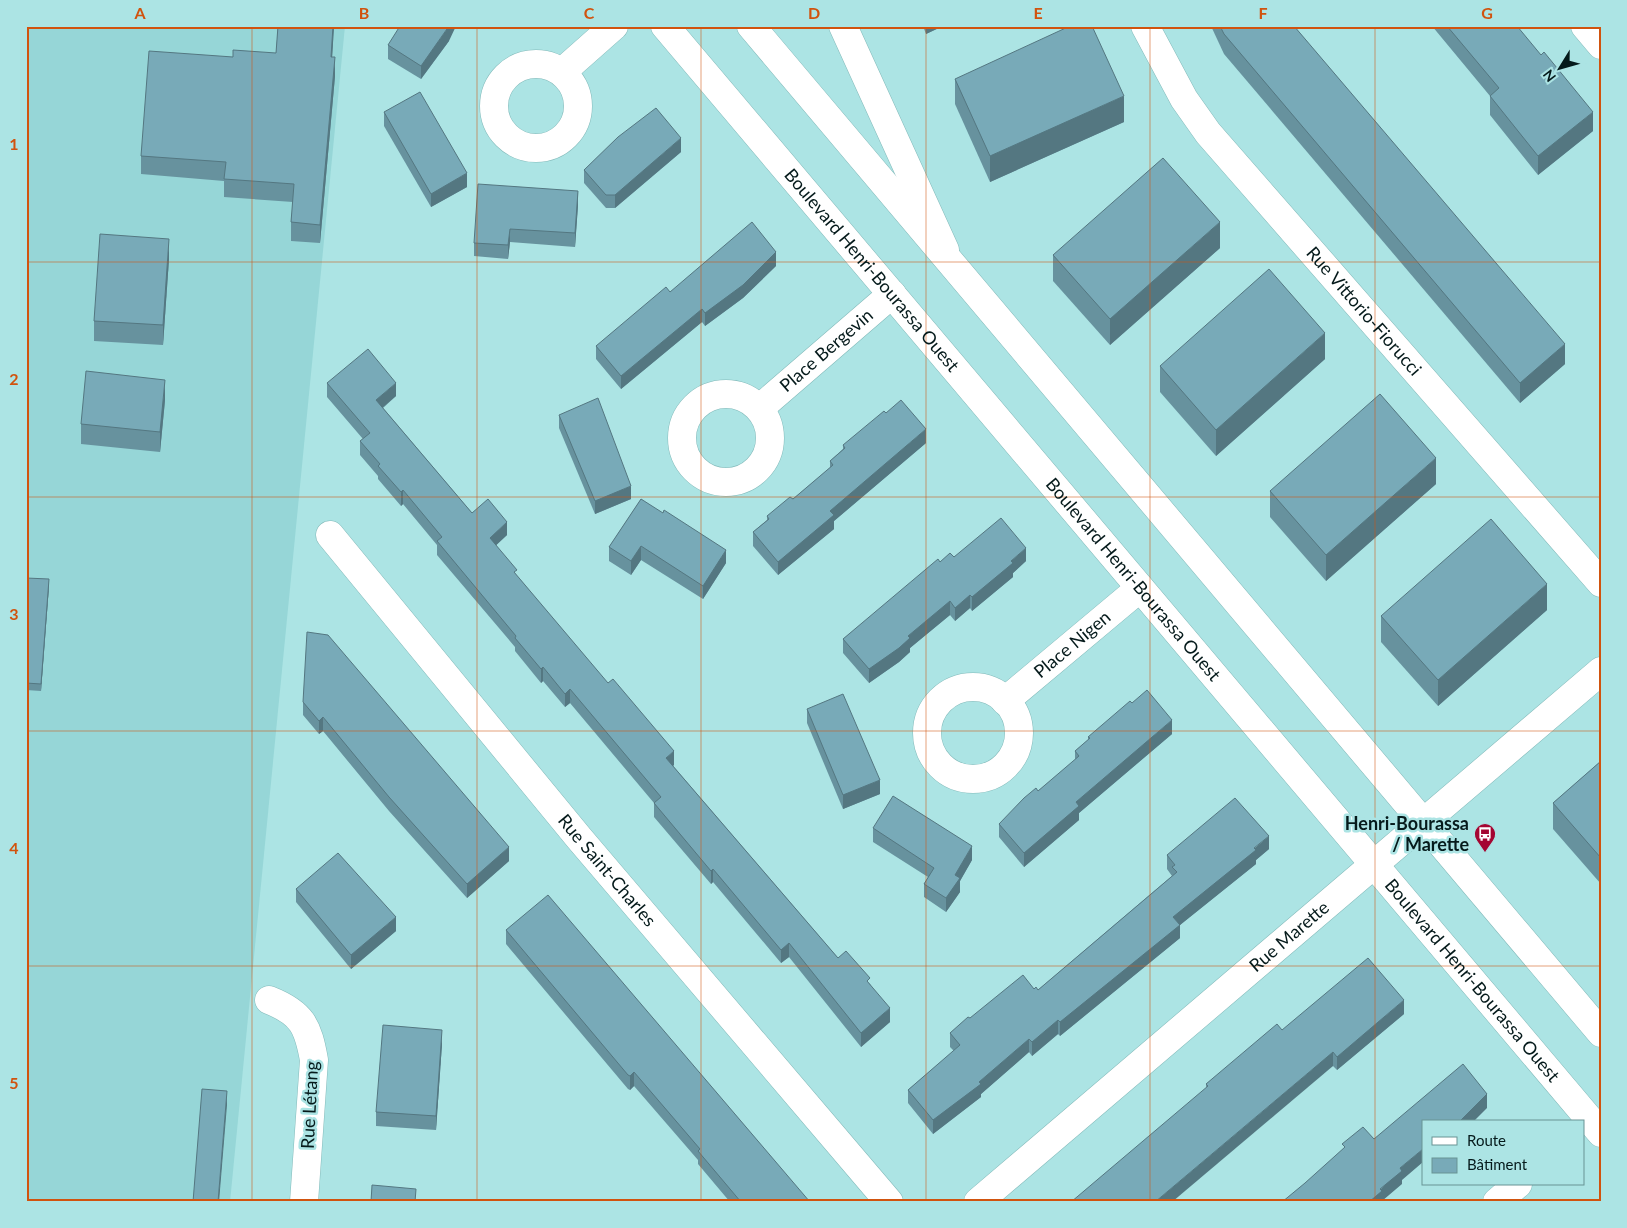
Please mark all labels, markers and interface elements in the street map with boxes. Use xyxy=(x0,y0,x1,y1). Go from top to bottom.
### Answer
text: A xyxy=(133,3,146,22)
text: B xyxy=(359,3,369,22)
text: C xyxy=(584,3,595,22)
text: D xyxy=(808,3,820,22)
text: E xyxy=(1033,3,1043,22)
text: F xyxy=(1258,3,1268,22)
text: G xyxy=(1481,3,1493,22)
north arrow xyxy=(1534,42,1584,92)
text: N xyxy=(1539,67,1559,86)
text: 1 xyxy=(9,134,19,153)
street label: Boulevard Henri-Bourassa Ouest xyxy=(780,164,965,376)
street label: Rue Vittorio-Fiorucci xyxy=(1302,242,1427,380)
street label: Place Bergevin xyxy=(775,303,877,396)
text: 2 xyxy=(9,369,19,388)
street label: Boulevard Henri-Bourassa Ouest xyxy=(1042,473,1226,686)
text: 3 xyxy=(9,604,19,623)
street label: Place Nigen xyxy=(1029,605,1115,682)
street label: Rue Saint-Charles xyxy=(554,809,661,931)
place label: Henri-Bourassa / Marette xyxy=(1345,812,1469,855)
bus stop icon: Henri-Bourassa / Marette xyxy=(1473,822,1497,853)
text: 4 xyxy=(9,838,19,857)
street label: Boulevard Henri-Bourassa Ouest xyxy=(1381,874,1565,1086)
street label: Rue Marette xyxy=(1244,896,1333,976)
street label: Rue Létang xyxy=(296,1060,322,1149)
text: 5 xyxy=(9,1073,19,1092)
legend xyxy=(1422,1120,1584,1186)
text: Route xyxy=(1467,1131,1506,1149)
text: Bâtiment xyxy=(1467,1155,1528,1173)

